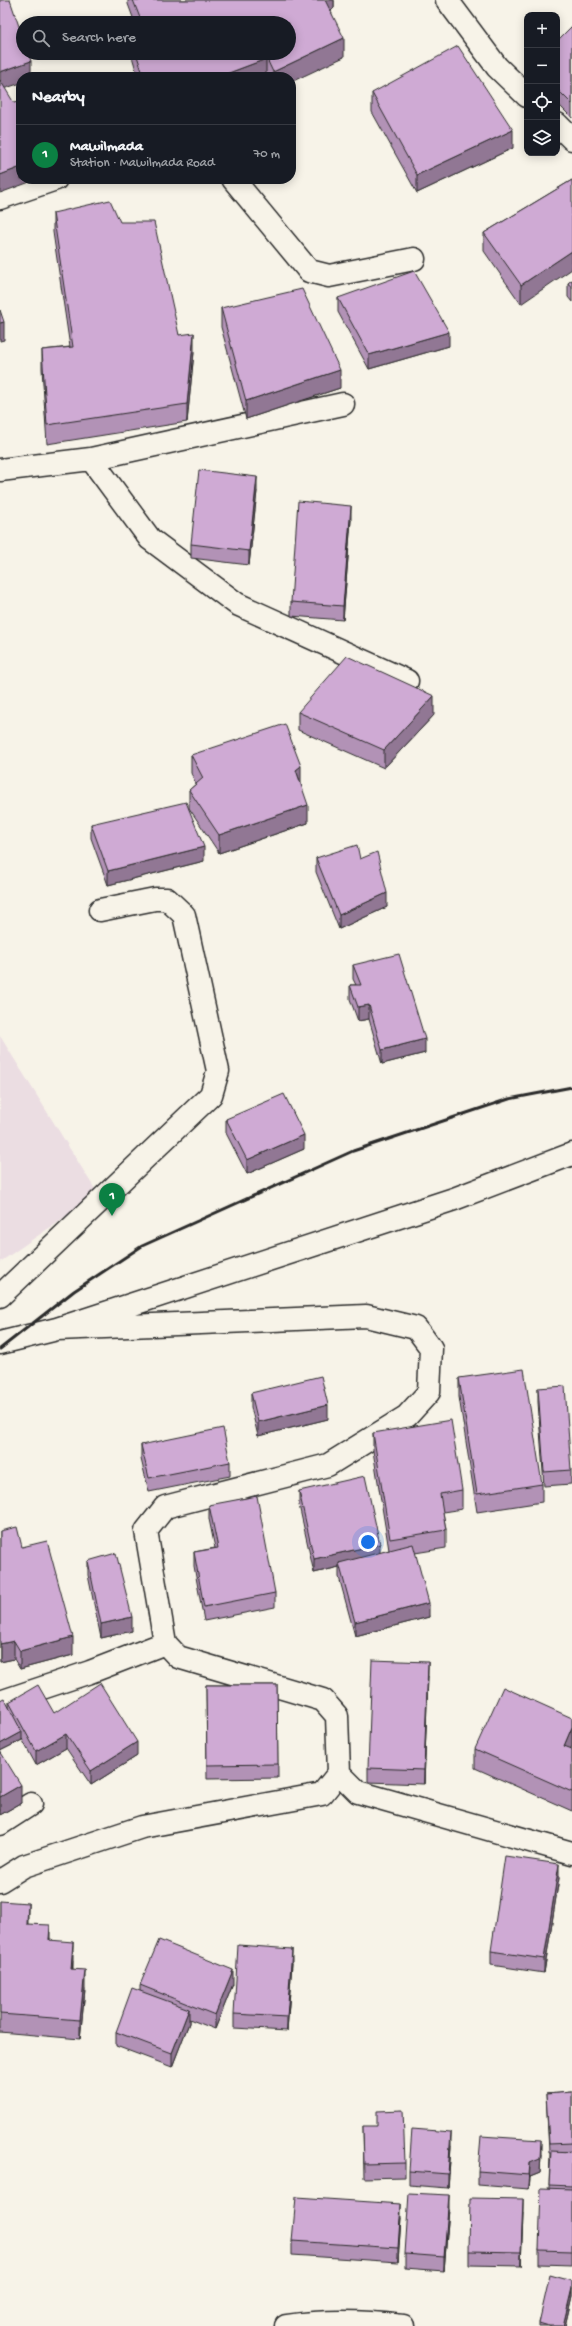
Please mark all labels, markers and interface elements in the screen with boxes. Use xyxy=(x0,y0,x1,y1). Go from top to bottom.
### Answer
map controls xyxy=(524,12,560,156)
button: + xyxy=(524,12,560,48)
search box xyxy=(16,16,296,60)
icon: search xyxy=(30,27,52,49)
text: Search here xyxy=(62,29,136,47)
button: − xyxy=(524,48,560,84)
button: locate xyxy=(524,84,560,120)
text: Nearby xyxy=(32,88,85,108)
button: layers xyxy=(524,120,560,156)
text: Mawilmada xyxy=(70,138,143,156)
text: 1 xyxy=(42,147,48,162)
text: 70 m xyxy=(254,147,280,162)
text: Station · Mawilmada Road xyxy=(70,156,215,171)
pin: 1 xyxy=(99,1183,125,1216)
your location xyxy=(358,1532,378,1552)

